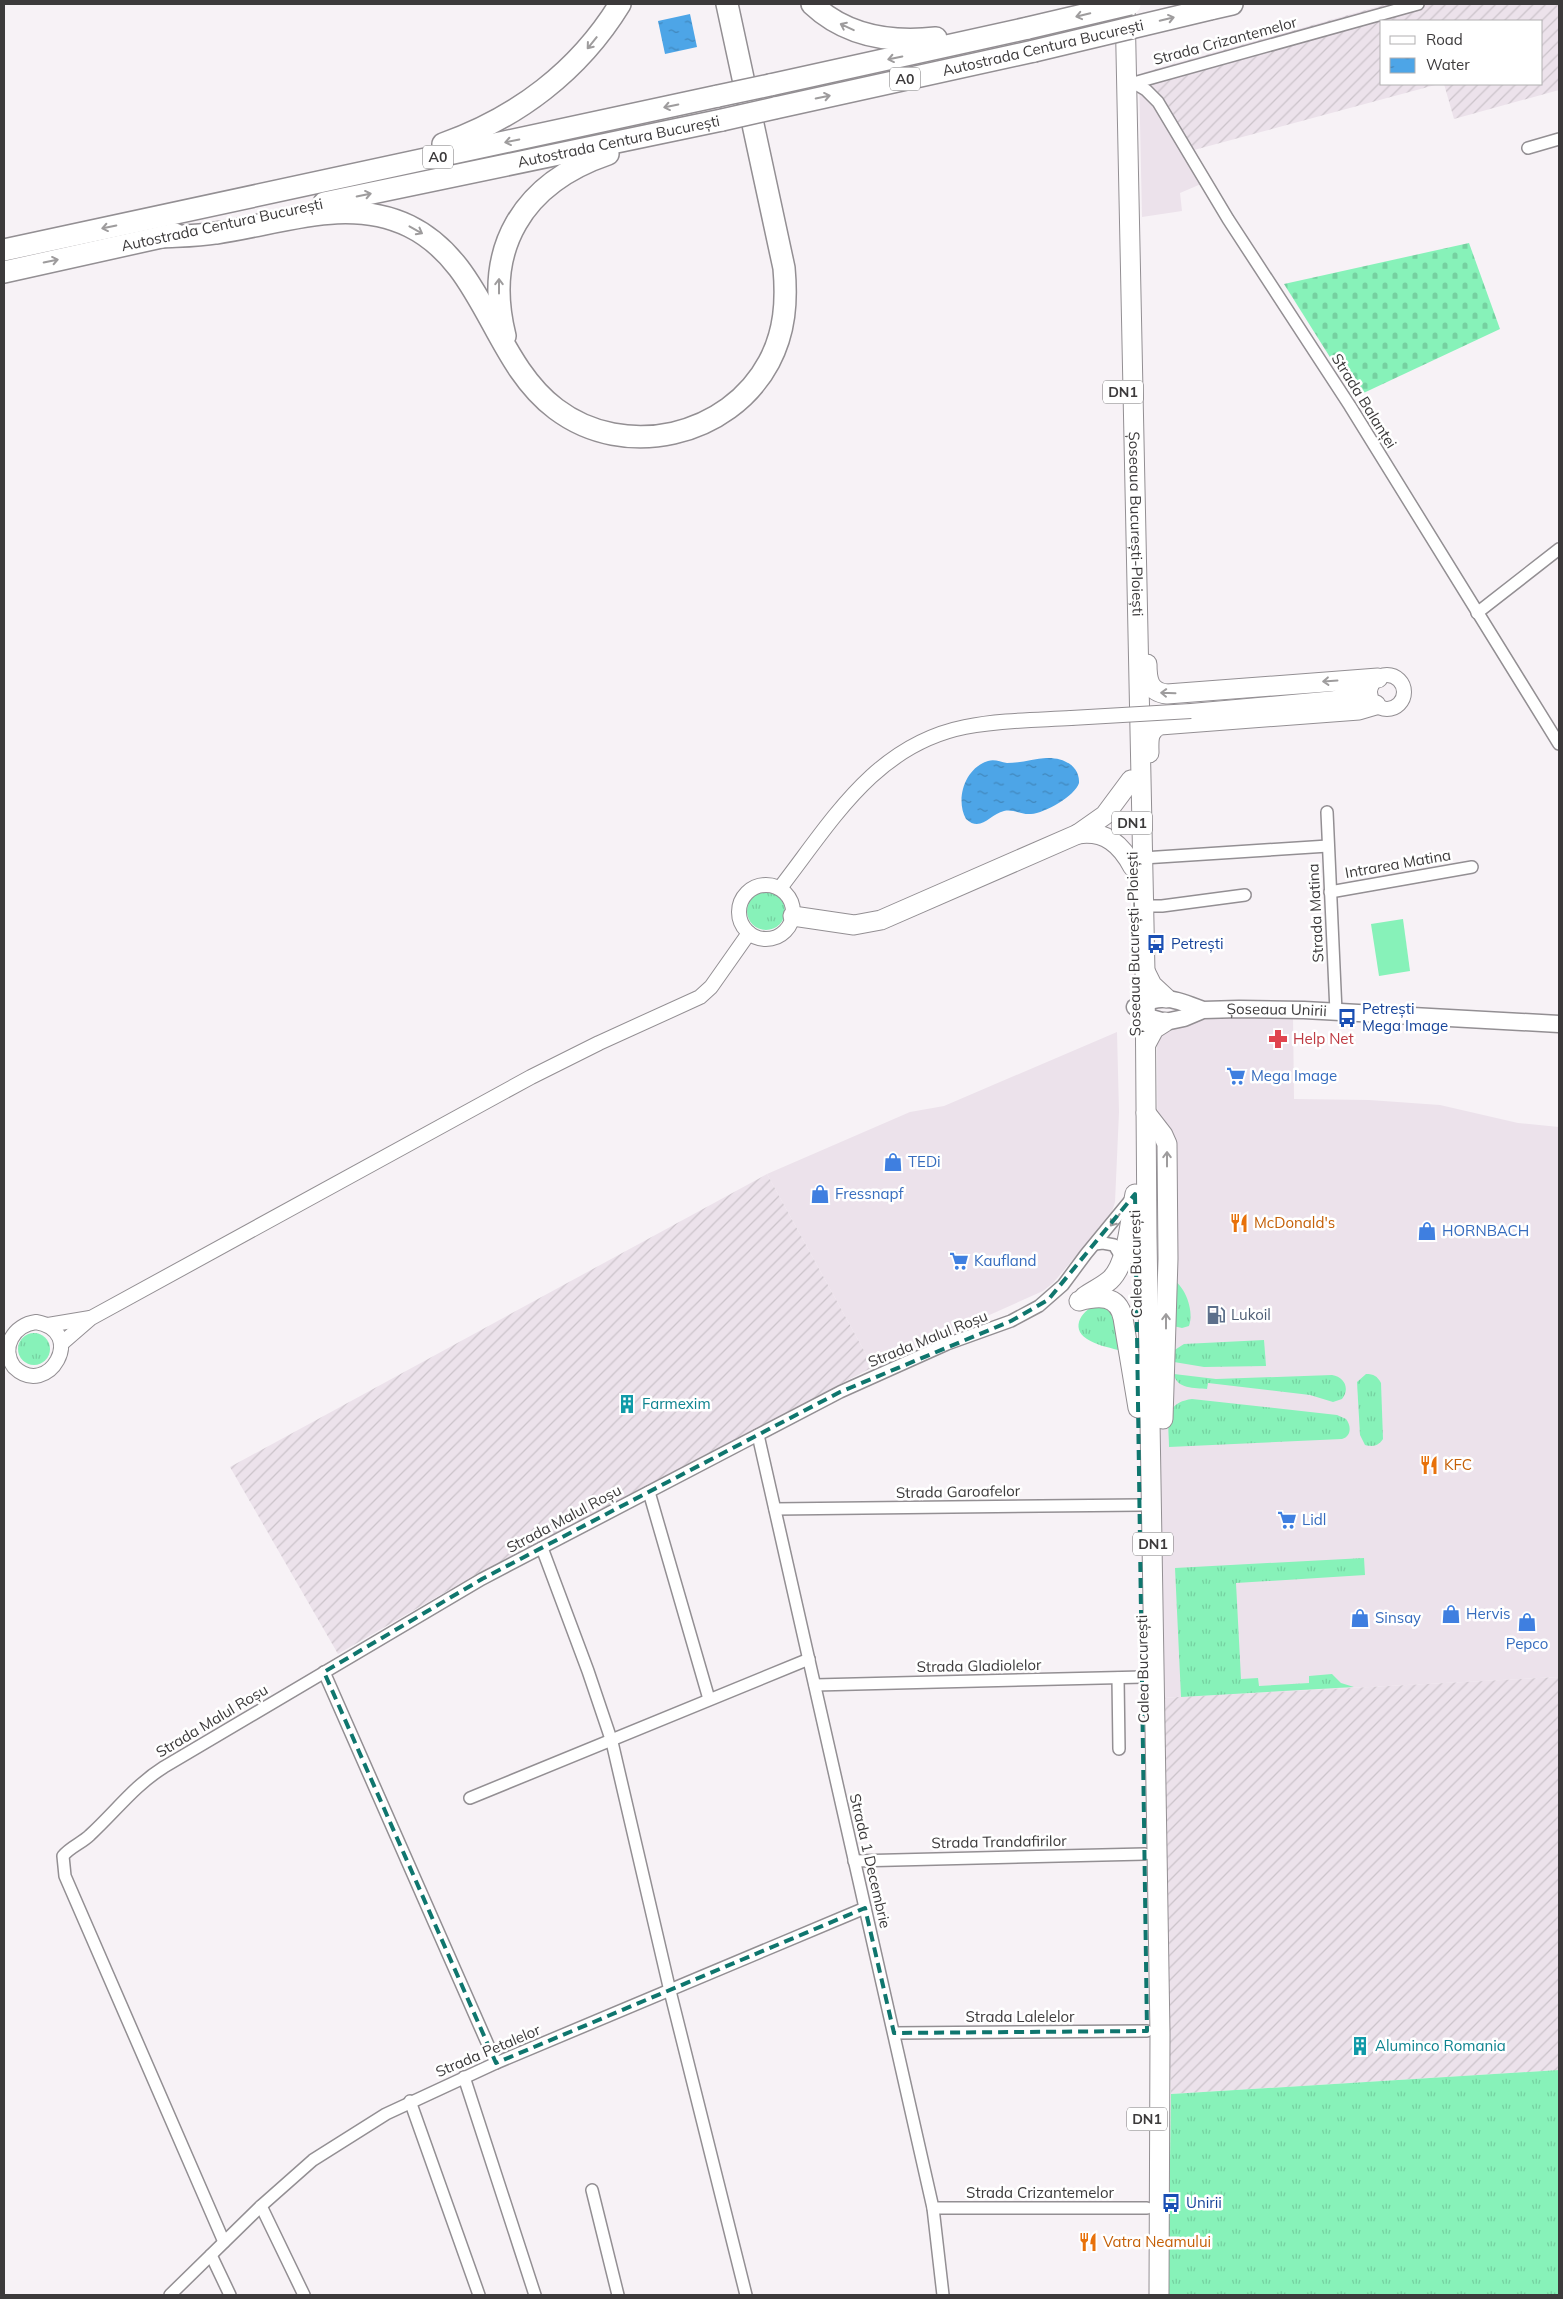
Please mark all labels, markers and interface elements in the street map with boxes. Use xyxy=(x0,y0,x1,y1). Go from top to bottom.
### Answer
one-way arrow xyxy=(1075,11,1091,20)
street label: Strada Crizantemelor xyxy=(1151,12,1299,69)
one-way arrow xyxy=(1158,14,1174,23)
street label: Autostrada Centura București xyxy=(940,15,1145,80)
legend xyxy=(1380,20,1543,85)
one-way arrow xyxy=(840,21,855,31)
text: Road xyxy=(1426,30,1463,49)
one-way arrow xyxy=(586,37,597,50)
one-way arrow xyxy=(888,53,904,63)
text: Water xyxy=(1426,55,1470,74)
road number: A0 xyxy=(890,68,920,90)
one-way arrow xyxy=(814,92,830,101)
one-way arrow xyxy=(663,102,679,112)
street label: Autostrada Centura București xyxy=(516,111,721,171)
one-way arrow xyxy=(504,136,520,146)
road number: A0 xyxy=(423,146,453,168)
one-way arrow xyxy=(356,189,372,199)
street label: Autostrada Centura București xyxy=(119,194,325,255)
one-way arrow xyxy=(102,223,118,232)
one-way arrow xyxy=(408,226,423,235)
one-way arrow xyxy=(43,256,59,265)
one-way arrow xyxy=(494,278,504,294)
street label: Strada Balanței xyxy=(1328,350,1401,452)
road number: DN1 xyxy=(1103,381,1143,404)
street label: Șoseaua București-Ploiești xyxy=(1125,431,1148,617)
one-way arrow xyxy=(1322,677,1338,686)
one-way arrow xyxy=(1160,689,1176,698)
road number: DN1 xyxy=(1112,811,1152,834)
street label: Intrarea Matina xyxy=(1343,845,1452,882)
street label: Șoseaua București-Ploiești xyxy=(1122,851,1145,1037)
street label: Strada Matina xyxy=(1303,863,1328,963)
bus stop icon: Petrești xyxy=(1145,933,1167,955)
place label: Petrești xyxy=(1171,934,1224,953)
street label: Șoseaua Unirii xyxy=(1226,999,1327,1020)
place label: Petrești Mega Image xyxy=(1362,999,1448,1035)
bus stop icon: Petrești Mega Image xyxy=(1336,1007,1358,1029)
pharmacy icon: Help Net xyxy=(1267,1028,1289,1050)
place label: Help Net xyxy=(1293,1029,1354,1048)
supermarket icon: Mega Image xyxy=(1225,1065,1247,1087)
place label: Mega Image xyxy=(1251,1066,1337,1085)
shop icon: TEDi xyxy=(882,1151,904,1173)
one-way arrow xyxy=(1162,1151,1172,1168)
place label: TEDi xyxy=(908,1152,941,1171)
shop icon: Fressnapf xyxy=(809,1183,831,1205)
place label: Fressnapf xyxy=(835,1184,904,1203)
street label: Calea București xyxy=(1125,1210,1146,1318)
restaurant icon: McDonald's xyxy=(1228,1212,1250,1234)
one-way arrow xyxy=(1110,1213,1121,1226)
place label: McDonald's xyxy=(1254,1213,1335,1232)
shop icon: HORNBACH xyxy=(1416,1220,1438,1242)
place label: HORNBACH xyxy=(1442,1221,1529,1240)
supermarket icon: Kaufland xyxy=(948,1250,970,1272)
place label: Kaufland xyxy=(974,1251,1037,1270)
fuel station icon: Lukoil xyxy=(1205,1304,1227,1326)
place label: Lukoil xyxy=(1231,1305,1271,1324)
street label: Strada Malul Roșu xyxy=(865,1306,990,1371)
one-way arrow xyxy=(1161,1314,1171,1330)
building icon: Farmexim xyxy=(616,1393,638,1415)
place label: Farmexim xyxy=(642,1394,711,1413)
restaurant icon: KFC xyxy=(1418,1454,1440,1476)
place label: KFC xyxy=(1444,1455,1472,1474)
street label: Strada Malul Roșu xyxy=(503,1480,624,1557)
street label: Strada Garoafelor xyxy=(896,1481,1021,1502)
supermarket icon: Lidl xyxy=(1276,1509,1298,1531)
place label: Lidl xyxy=(1302,1510,1326,1529)
road number: DN1 xyxy=(1133,1532,1173,1556)
shop icon: Hervis xyxy=(1440,1603,1462,1625)
place label: Hervis xyxy=(1466,1604,1511,1623)
shop icon: Sinsay xyxy=(1349,1607,1371,1629)
place label: Sinsay xyxy=(1375,1608,1421,1627)
shop icon: Pepco xyxy=(1516,1611,1538,1633)
street label: Calea București xyxy=(1132,1615,1153,1723)
place label: Pepco xyxy=(1506,1634,1548,1653)
street label: Strada Gladiolelor xyxy=(916,1655,1042,1676)
street label: Strada Malul Roșu xyxy=(152,1680,271,1761)
street label: Strada 1 Decembrie xyxy=(846,1792,895,1930)
street label: Strada Trandafirilor xyxy=(931,1831,1067,1852)
street label: Strada Lalelelor xyxy=(965,2007,1075,2026)
street label: Strada Petalelor xyxy=(433,2020,544,2081)
building icon: Aluminco Romania xyxy=(1349,2035,1371,2057)
place label: Aluminco Romania xyxy=(1375,2036,1506,2055)
road number: DN1 xyxy=(1127,2108,1167,2130)
street label: Strada Crizantemelor xyxy=(966,2183,1114,2202)
bus stop icon: Unirii xyxy=(1160,2192,1182,2214)
place label: Unirii xyxy=(1186,2193,1222,2212)
restaurant icon: Vatra Neamului xyxy=(1077,2231,1099,2253)
place label: Vatra Neamului xyxy=(1103,2232,1211,2251)

